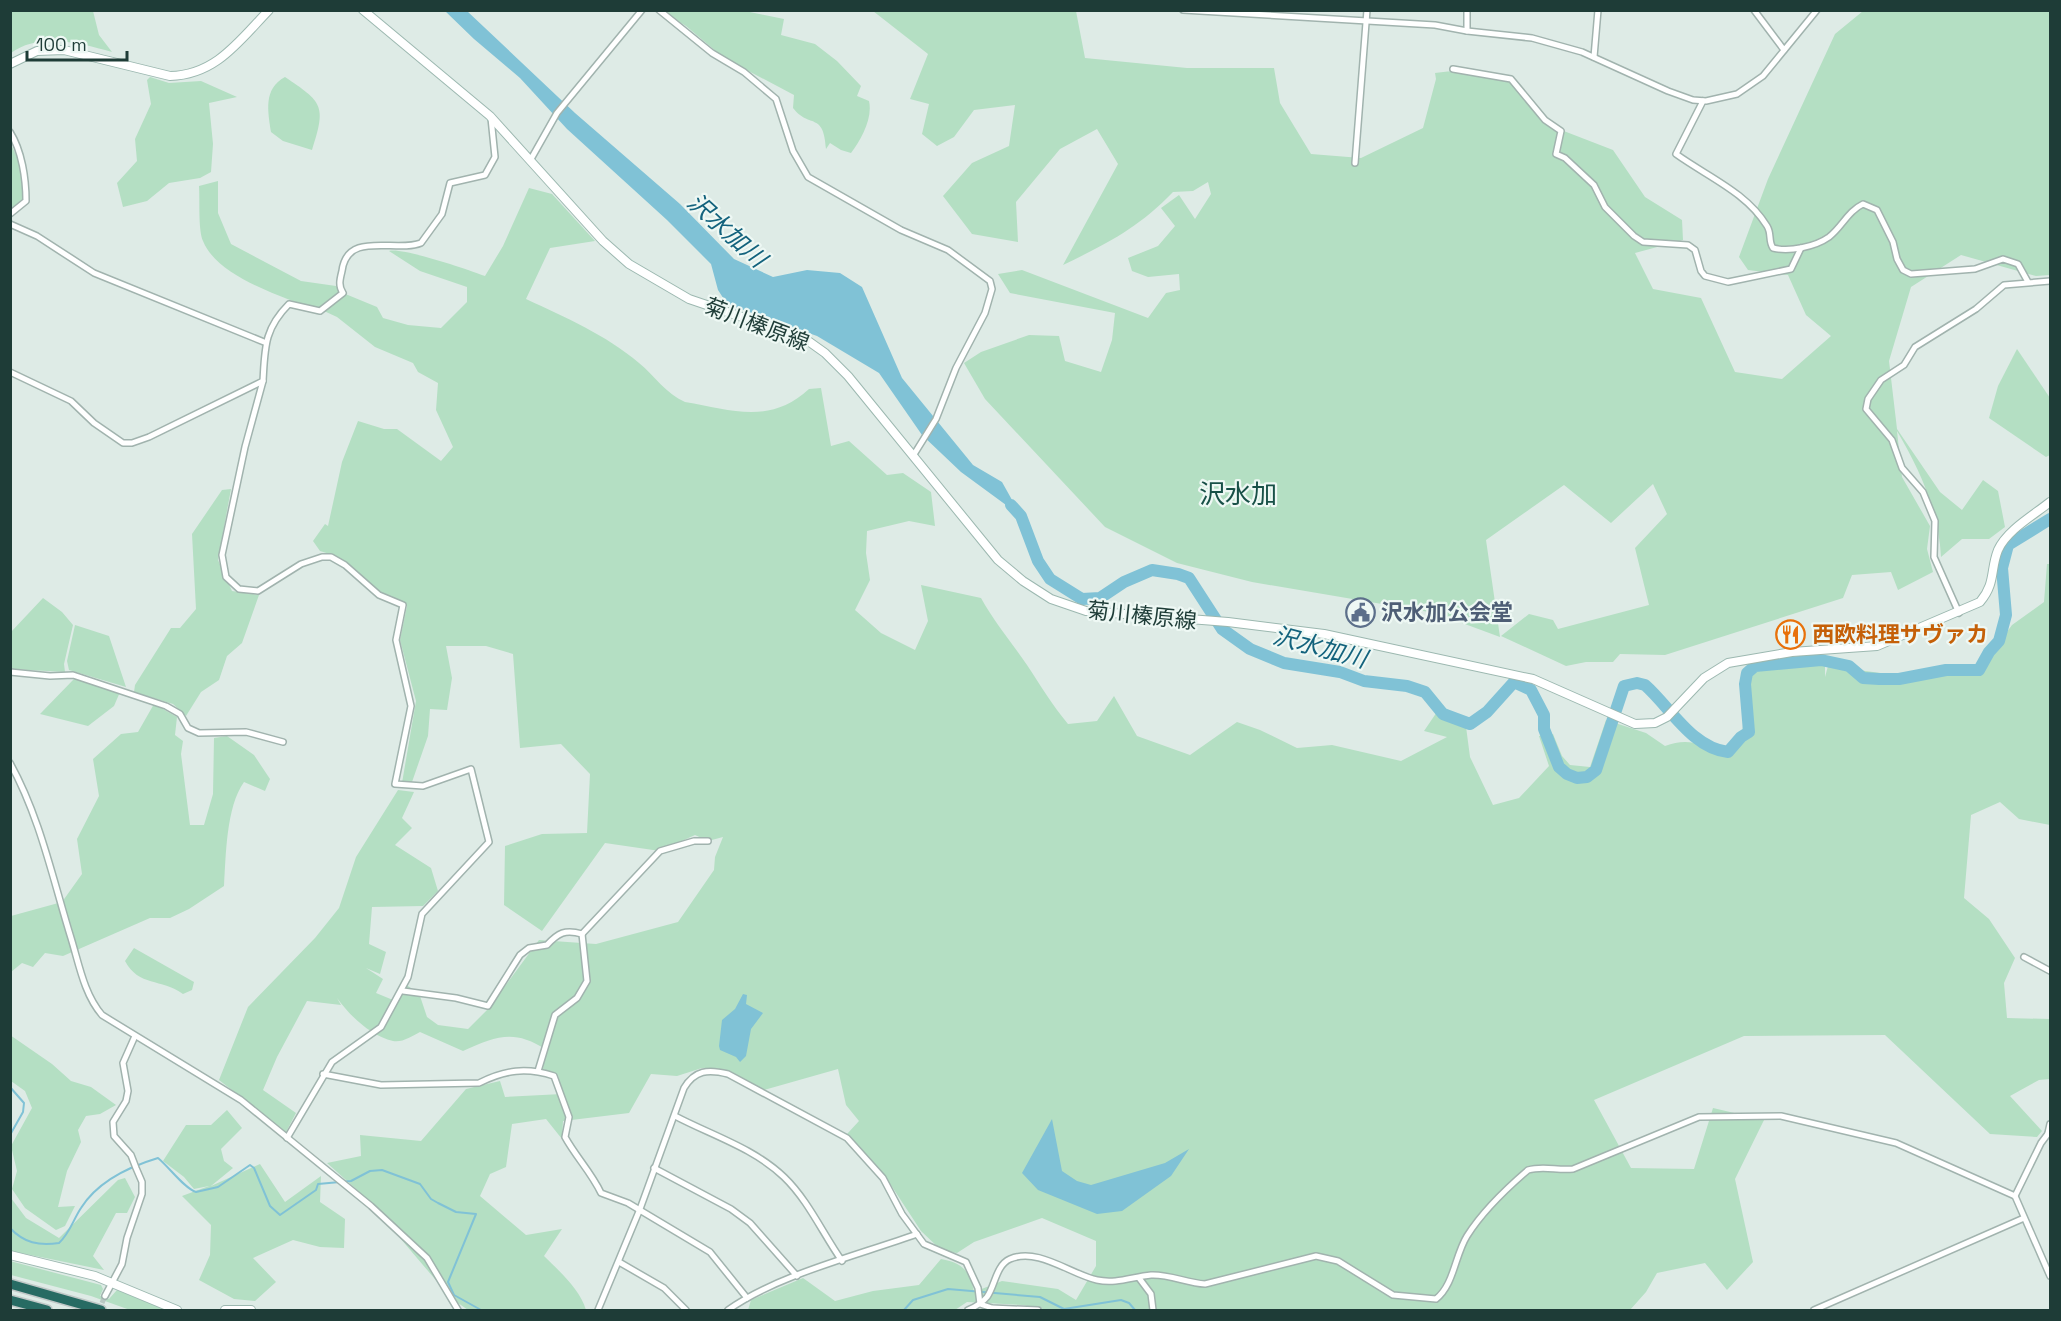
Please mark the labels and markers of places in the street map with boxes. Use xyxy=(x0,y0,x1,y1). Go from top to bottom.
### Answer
public building icon: 沢水加公会堂 xyxy=(1344,596,1376,628)
place label: 沢水加公会堂 xyxy=(1381,598,1513,626)
restaurant icon: 西欧料理サヴァカ xyxy=(1775,618,1807,650)
place label: 西欧料理サヴァカ xyxy=(1812,620,1988,648)

